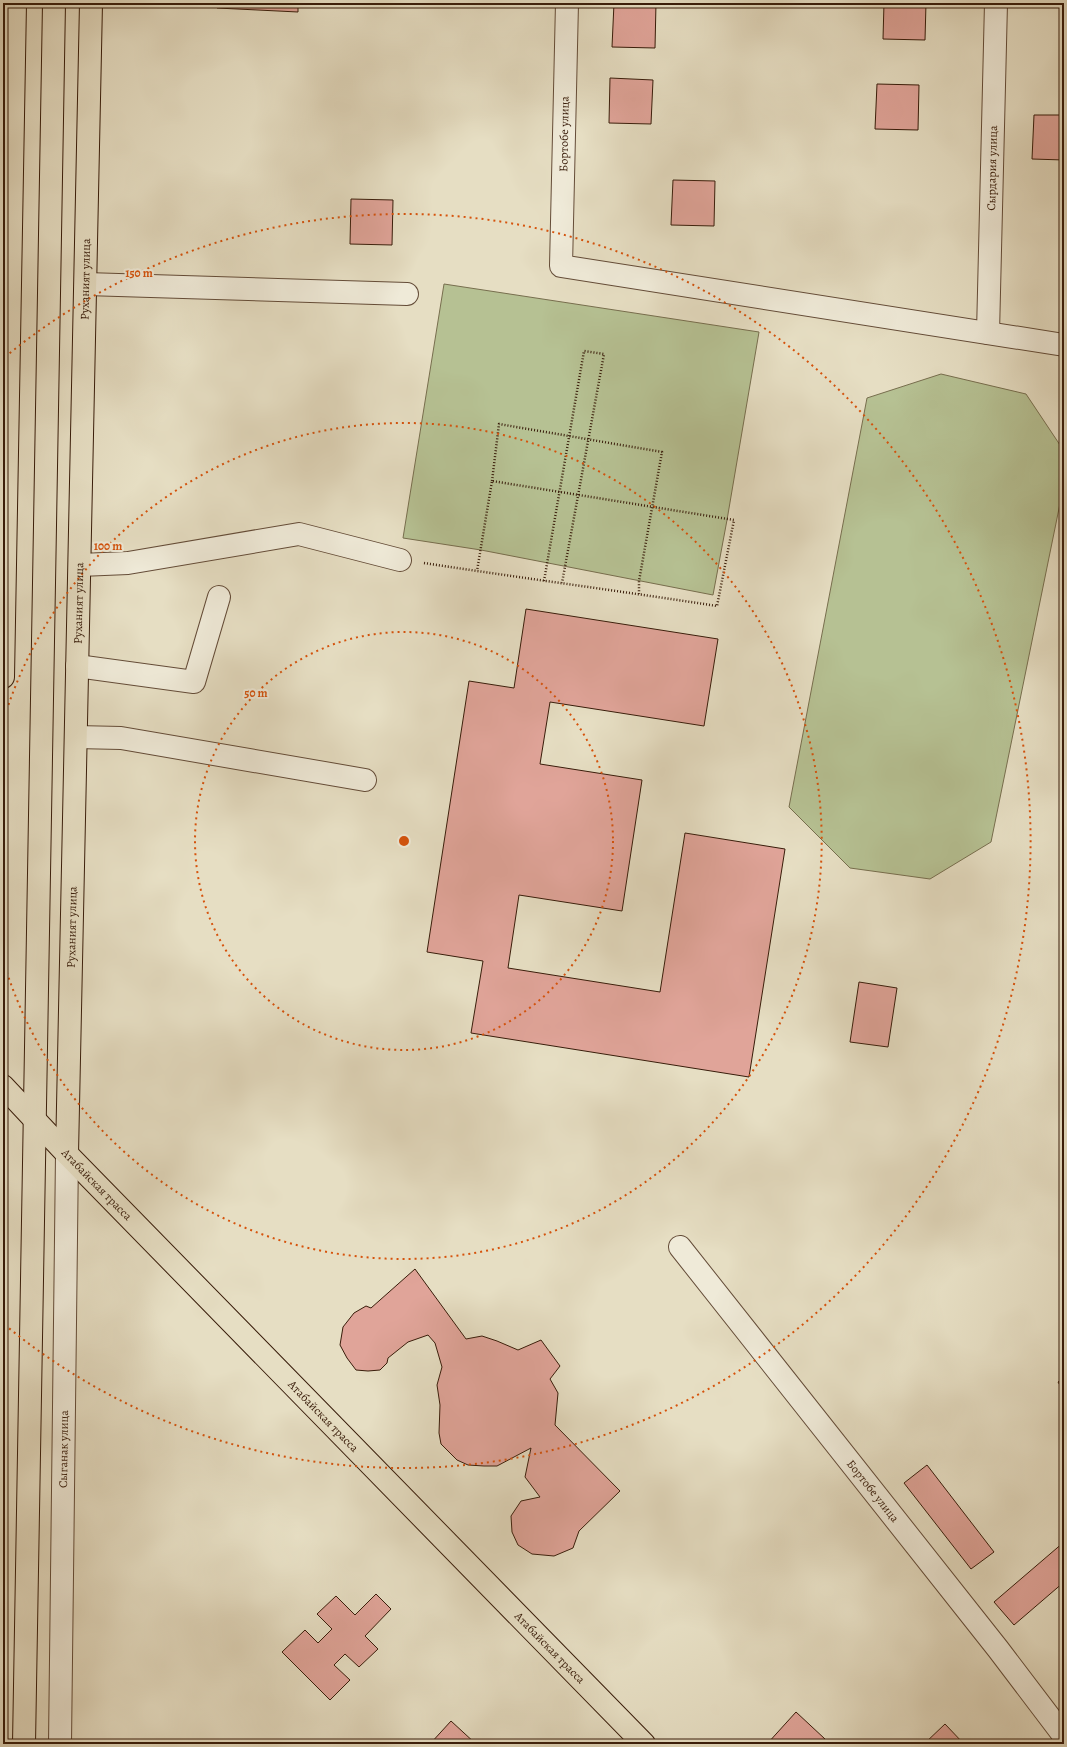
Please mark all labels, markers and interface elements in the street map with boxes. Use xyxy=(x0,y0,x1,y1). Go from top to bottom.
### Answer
street label: Бортобе улица xyxy=(555,96,573,172)
street label: Сырдария улица xyxy=(983,125,1001,211)
street label: Руханият улица xyxy=(76,238,94,320)
text: 150 m xyxy=(125,265,153,281)
text: 100 m xyxy=(94,538,122,554)
street label: Руханият улица xyxy=(70,562,87,644)
text: 50 m xyxy=(244,685,268,701)
centre of rings xyxy=(397,834,411,848)
street label: Руханият улица xyxy=(63,886,81,968)
street label: Атабайская трасса xyxy=(57,1144,136,1224)
street label: Атабайская трасса xyxy=(284,1376,362,1456)
street label: Сыганак улица xyxy=(55,1410,72,1488)
street label: Бортобе улица xyxy=(843,1456,903,1526)
street label: Атабайская трасса xyxy=(510,1608,589,1687)

